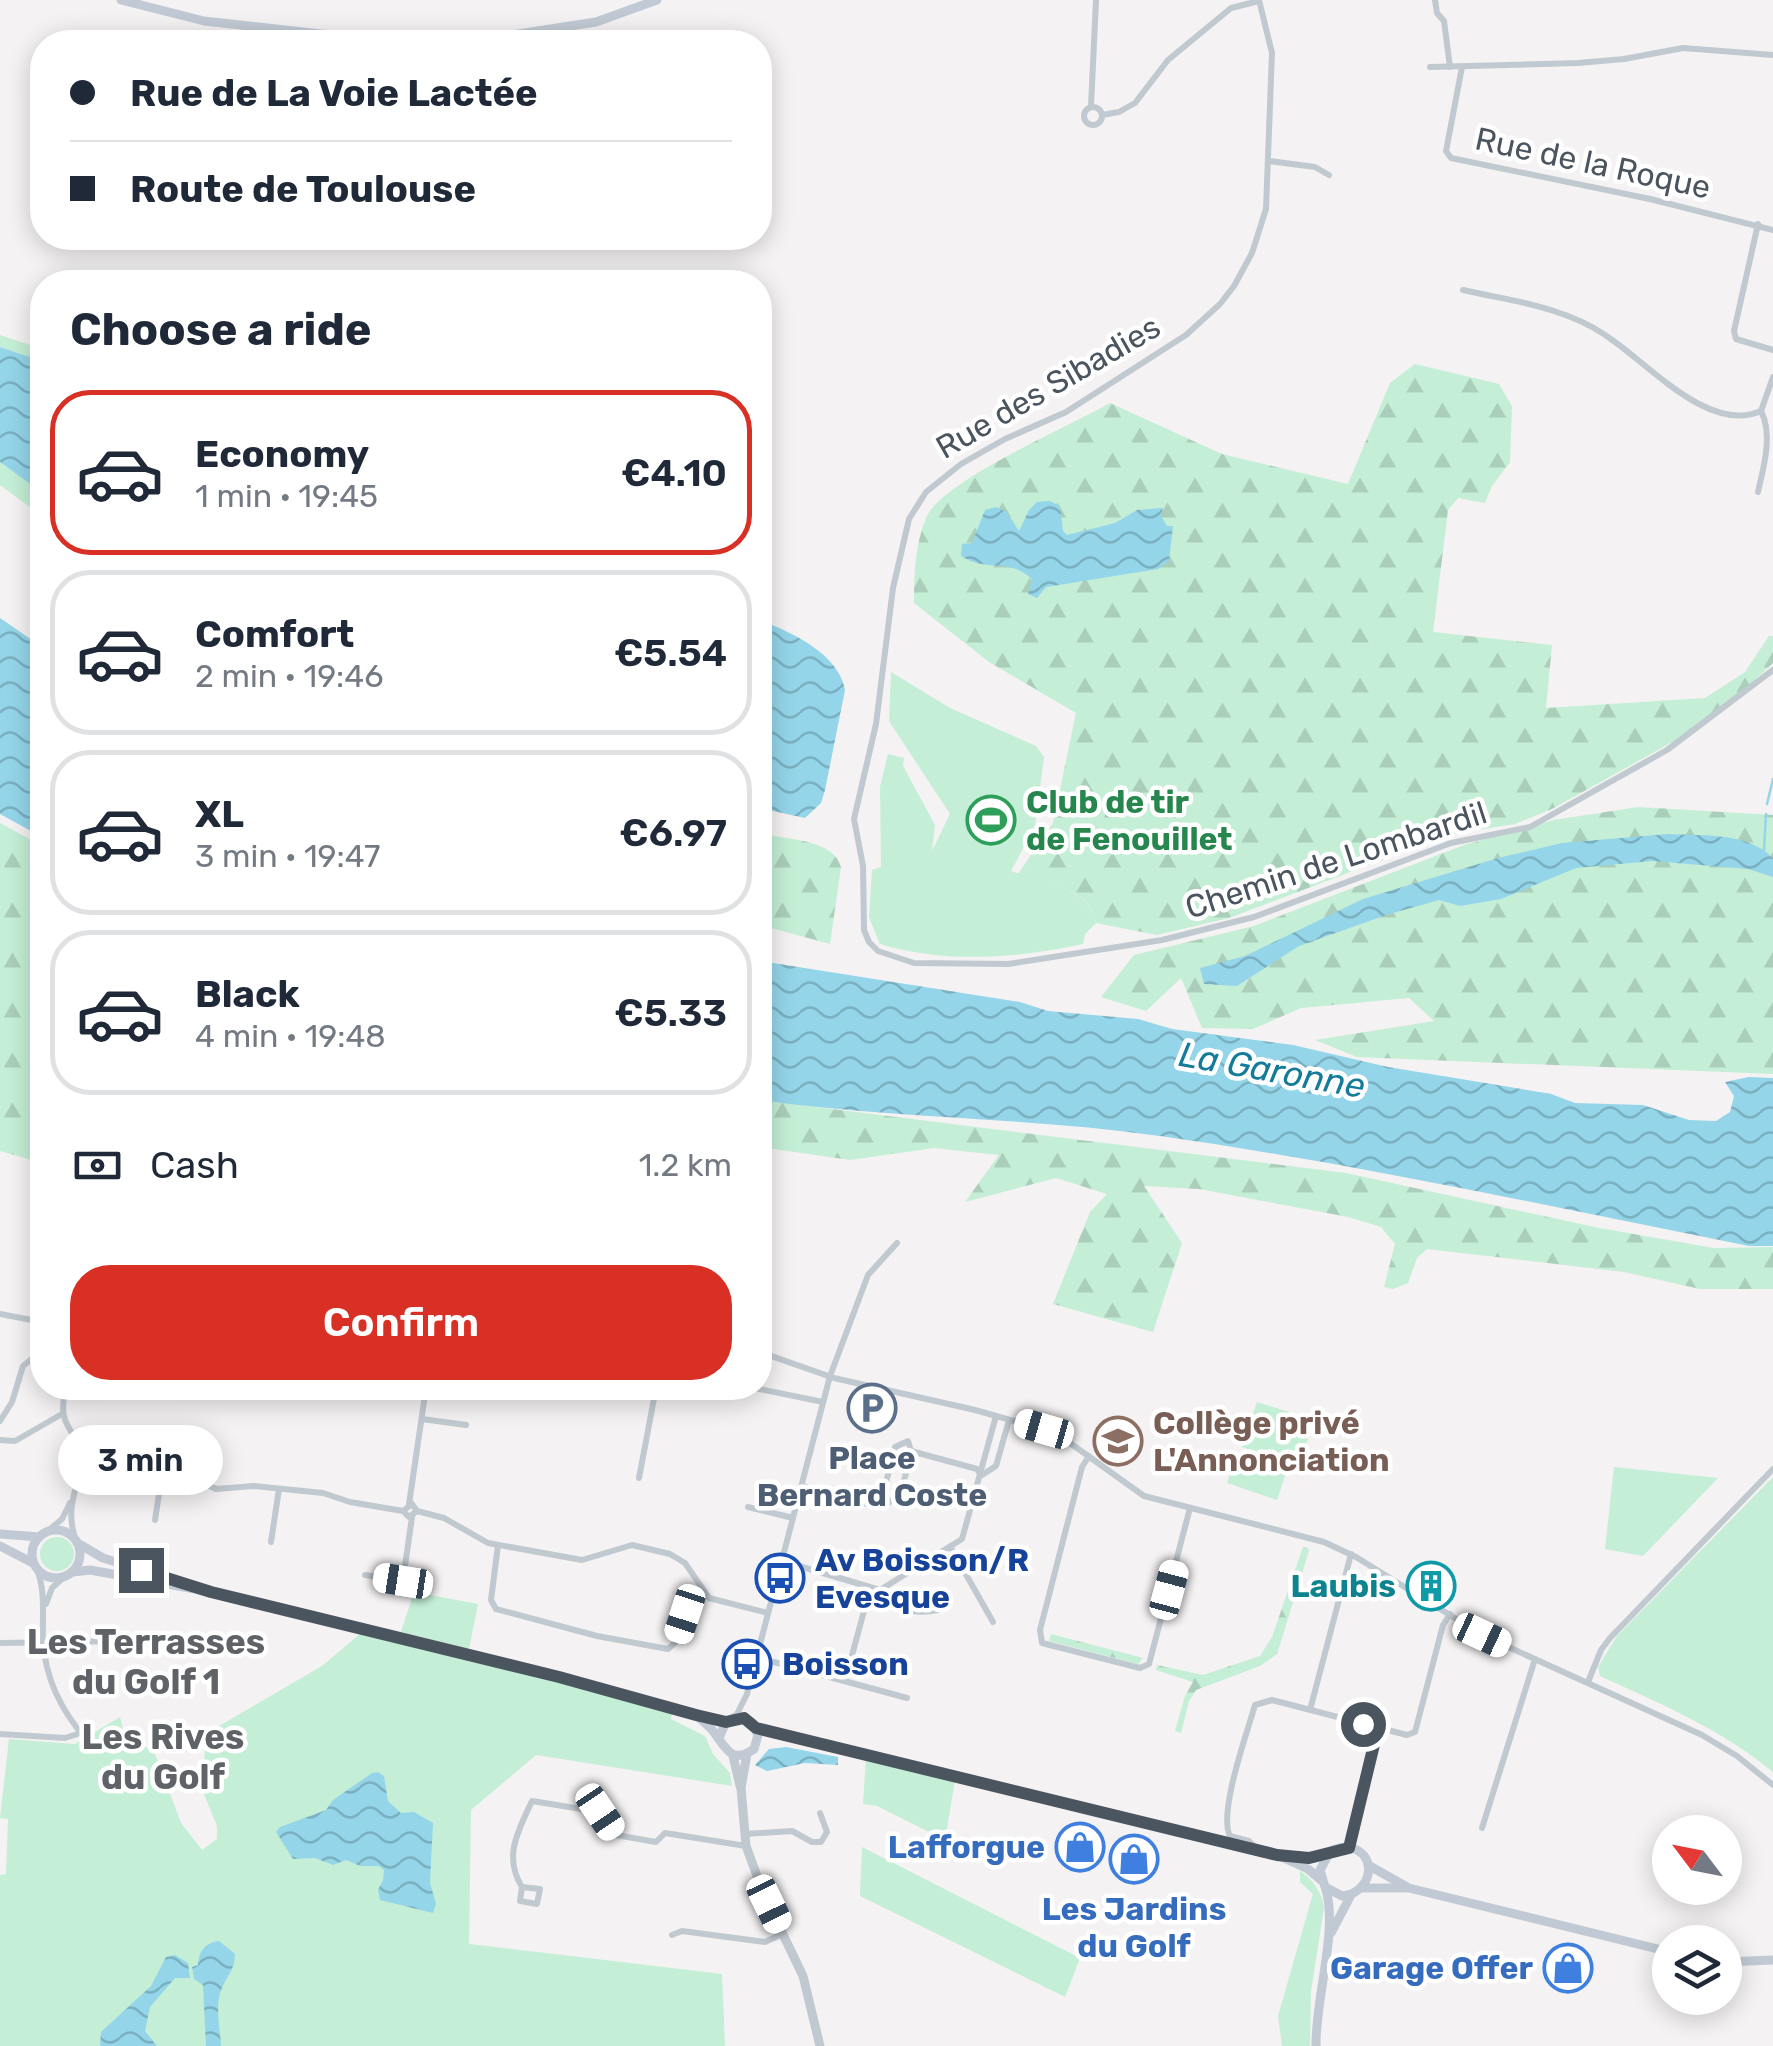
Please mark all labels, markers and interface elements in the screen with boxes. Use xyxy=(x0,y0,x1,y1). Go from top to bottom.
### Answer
text: Rue de La Voie Lactée xyxy=(130,70,538,116)
street label: Rue de la Roque xyxy=(1472,120,1714,206)
text: Route de Toulouse xyxy=(130,166,476,212)
text: Choose a ride xyxy=(70,303,372,356)
street label: Rue des Sibadies xyxy=(929,307,1167,467)
icon: car xyxy=(75,428,165,518)
text: Economy xyxy=(195,431,369,477)
text: €4.10 xyxy=(621,450,727,496)
text: 1 min · 19:45 xyxy=(195,477,378,515)
icon: car xyxy=(75,608,165,698)
text: Comfort xyxy=(195,611,354,657)
text: €5.54 xyxy=(614,630,727,676)
text: 2 min · 19:46 xyxy=(195,657,383,695)
place label: Club de tir de Fenouillet xyxy=(1026,783,1233,858)
icon: car xyxy=(75,788,165,878)
text: XL xyxy=(195,791,244,837)
street label: Chemin de Lombardil xyxy=(1181,793,1491,927)
sports icon: Club de tir de Fenouillet xyxy=(965,794,1017,846)
text: €6.97 xyxy=(619,810,727,856)
text: 3 min · 19:47 xyxy=(195,837,380,875)
icon: car xyxy=(75,968,165,1058)
text: Black xyxy=(195,971,300,1017)
text: €5.33 xyxy=(614,990,727,1036)
text: 4 min · 19:48 xyxy=(195,1017,386,1055)
water label: La Garonne xyxy=(1176,1033,1368,1107)
icon: cash xyxy=(70,1138,125,1193)
text: Cash xyxy=(150,1142,239,1188)
text: 1.2 km xyxy=(639,1146,732,1184)
button: Confirm xyxy=(70,1265,732,1380)
parking icon: Place Bernard Coste xyxy=(846,1382,898,1434)
place label: Collège privé L'Annonciation xyxy=(1153,1404,1390,1479)
car xyxy=(1011,1406,1077,1452)
school or university icon: Collège privé L'Annonciation xyxy=(1092,1415,1144,1467)
callout: 3 min xyxy=(58,1425,224,1495)
place label: Place Bernard Coste xyxy=(757,1439,987,1514)
text: 3 min xyxy=(98,1441,183,1479)
place label: Av Boisson/R Evesque xyxy=(815,1541,1029,1616)
route end xyxy=(119,1548,164,1593)
bus stop icon: Av Boisson/R Evesque xyxy=(754,1552,806,1604)
car xyxy=(1147,1557,1191,1623)
building icon: Laubis xyxy=(1405,1560,1457,1612)
car xyxy=(371,1561,435,1601)
place label: Laubis xyxy=(1290,1567,1396,1605)
car xyxy=(661,1581,709,1647)
car xyxy=(1448,1609,1516,1661)
district label: Les Terrasses du Golf 1 xyxy=(27,1621,265,1703)
bus stop icon: Boisson xyxy=(721,1638,773,1690)
place label: Boisson xyxy=(782,1645,909,1683)
route start xyxy=(1341,1702,1386,1747)
district label: Les Rives du Golf xyxy=(82,1716,244,1798)
car xyxy=(571,1779,629,1845)
north arrow xyxy=(1652,1815,1742,1905)
map controls xyxy=(1652,1815,1742,2015)
shop icon: Lafforgue xyxy=(1054,1821,1106,1873)
place label: Lafforgue xyxy=(888,1828,1045,1866)
shop icon: Les Jardins du Golf xyxy=(1108,1833,1160,1885)
car xyxy=(742,1870,796,1938)
place label: Les Jardins du Golf xyxy=(1042,1890,1226,1965)
button: layers xyxy=(1652,1925,1742,2015)
shop icon: Garage Offer xyxy=(1542,1942,1594,1994)
place label: Garage Offer xyxy=(1330,1949,1533,1987)

